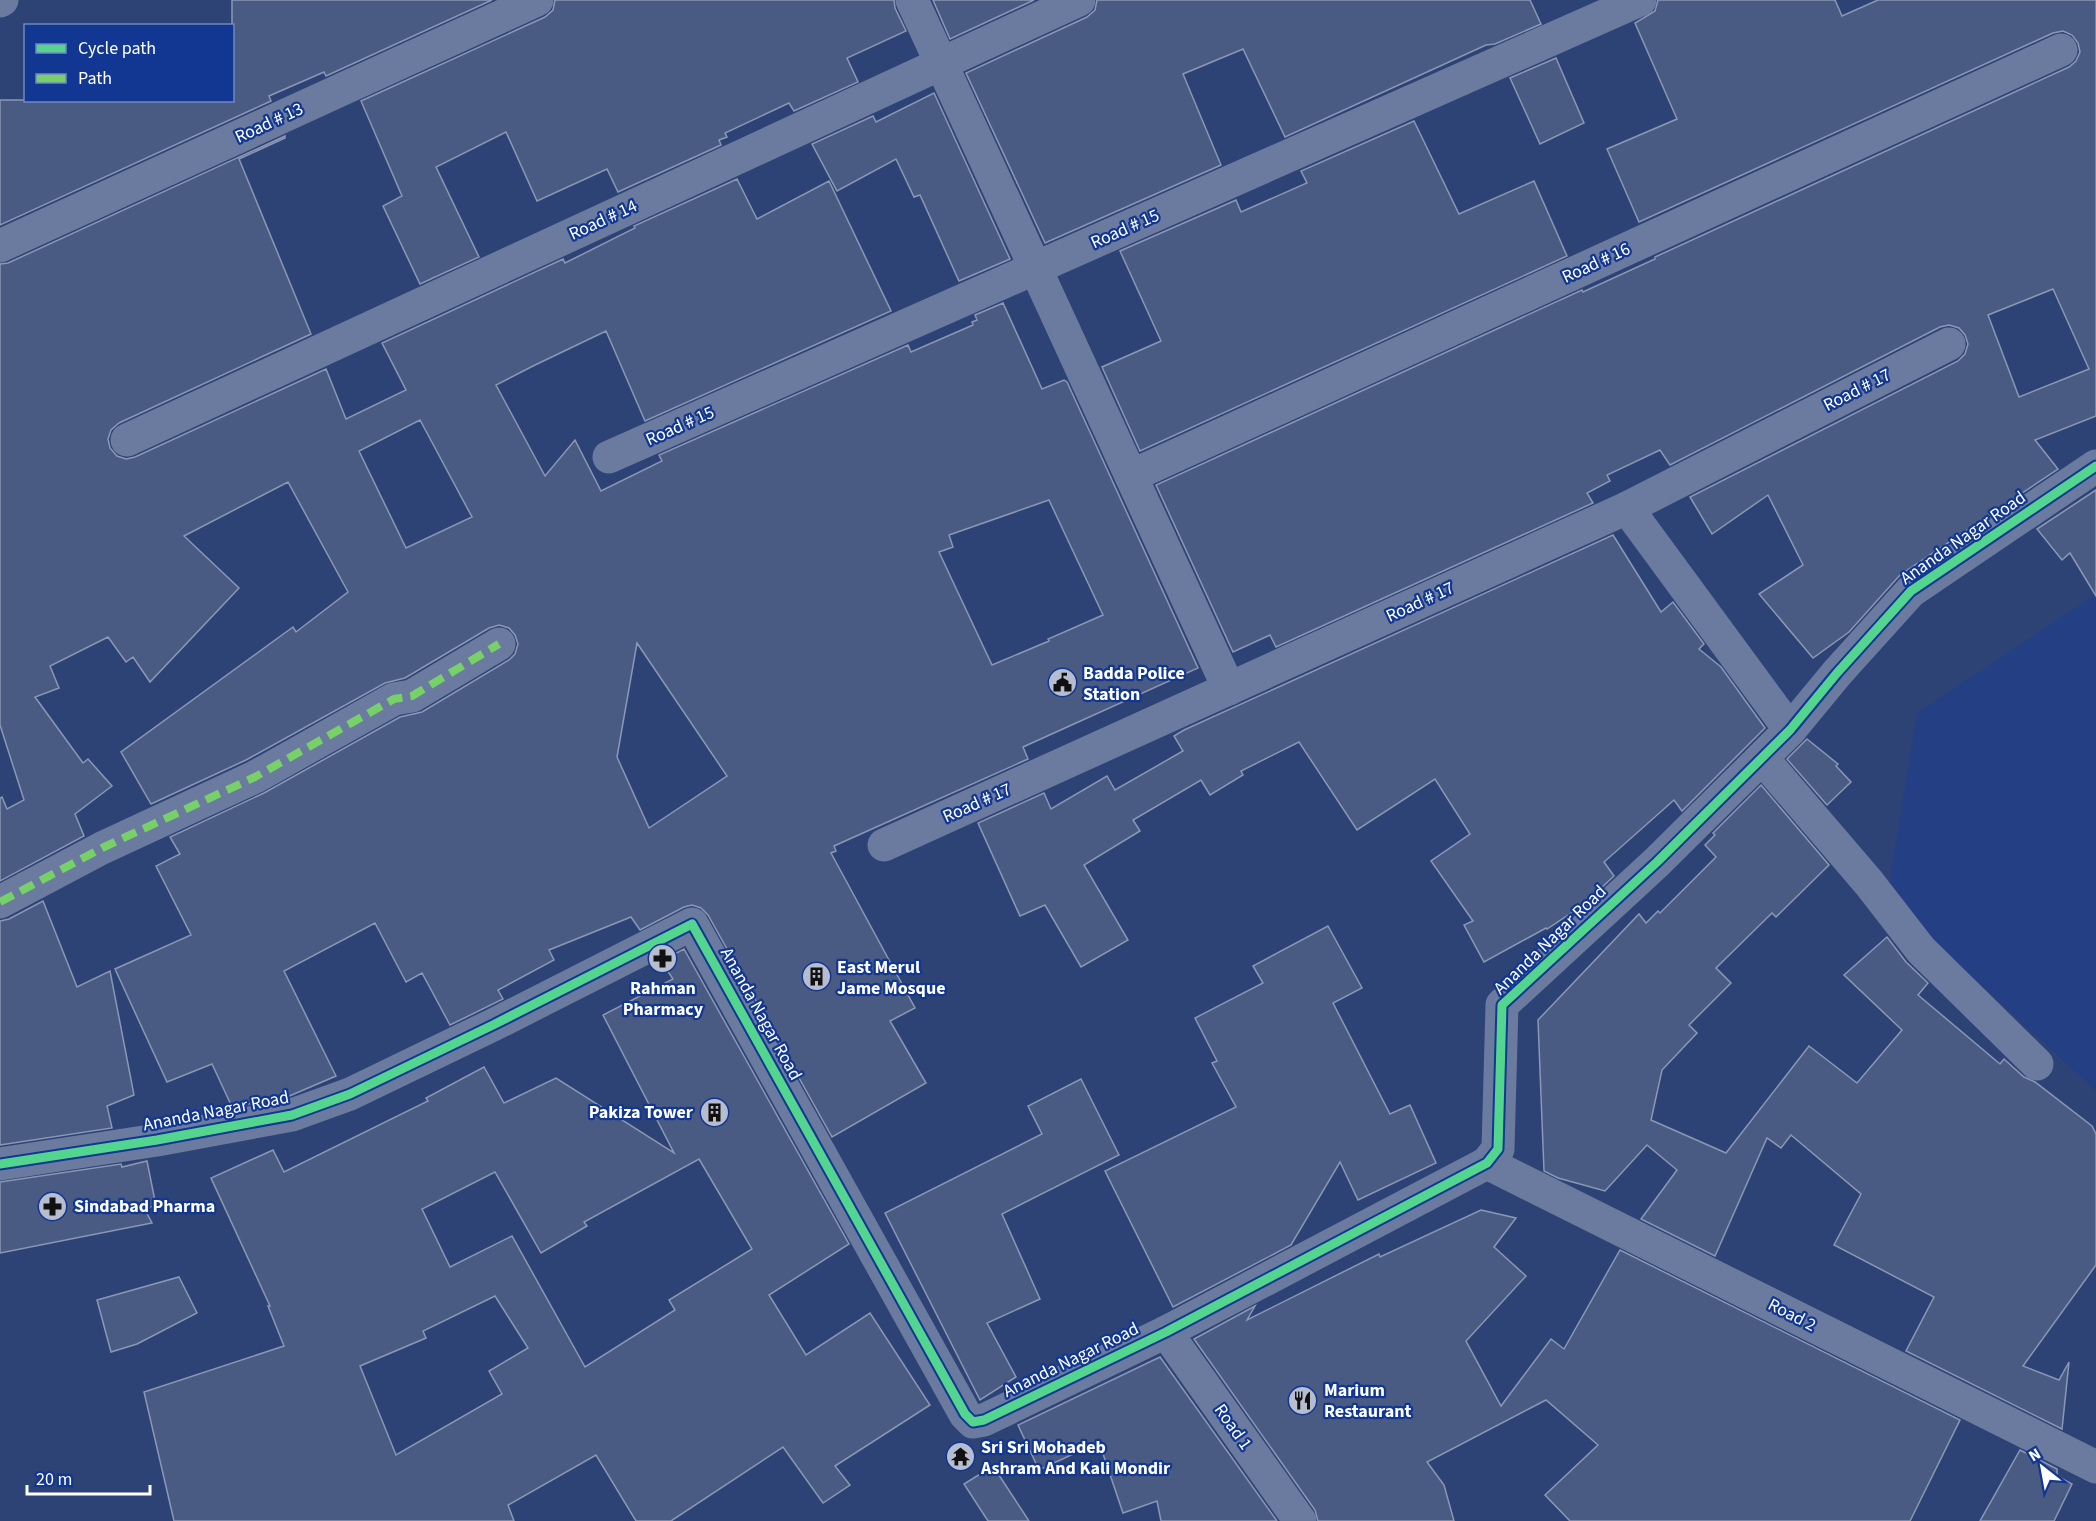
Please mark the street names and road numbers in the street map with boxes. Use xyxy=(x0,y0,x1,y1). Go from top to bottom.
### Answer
street label: Road # 13 xyxy=(231,96,307,150)
street label: Road # 14 xyxy=(565,193,641,247)
street label: Road # 15 xyxy=(1087,203,1163,255)
street label: Road # 16 xyxy=(1558,236,1634,290)
street label: Road # 17 xyxy=(1819,362,1895,418)
street label: Road # 15 xyxy=(642,400,718,452)
street label: Ananda Nagar Road xyxy=(1895,485,2031,591)
street label: Road # 17 xyxy=(1382,575,1458,629)
street label: Road # 17 xyxy=(939,777,1015,829)
street label: Ananda Nagar Road xyxy=(1488,880,1612,1000)
street label: Ananda Nagar Road xyxy=(714,943,808,1085)
street label: Ananda Nagar Road xyxy=(141,1085,291,1137)
street label: Road 2 xyxy=(1764,1292,1821,1338)
street label: Ananda Nagar Road xyxy=(999,1316,1143,1404)
street label: Road 1 xyxy=(1208,1399,1258,1455)

